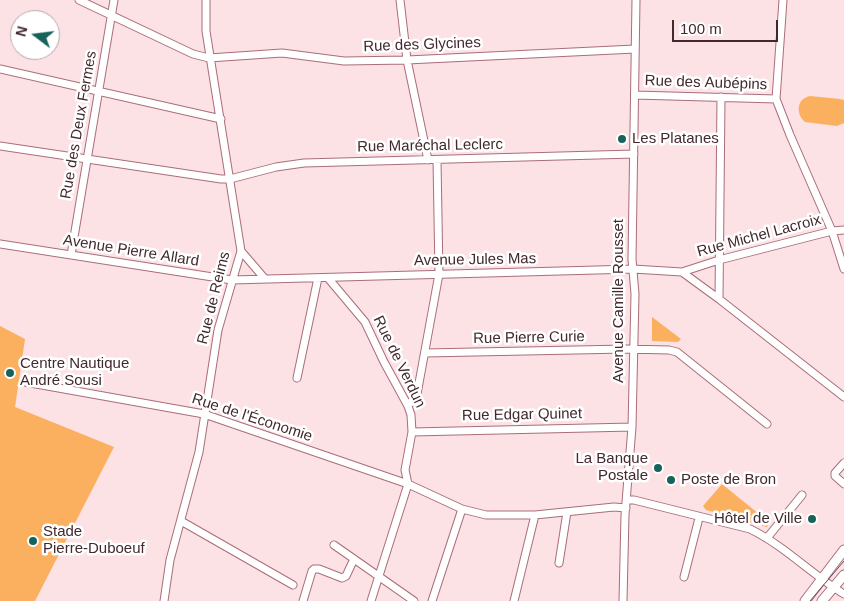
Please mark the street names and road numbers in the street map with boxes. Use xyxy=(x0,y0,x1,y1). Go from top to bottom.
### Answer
street label: Rue des Glycines xyxy=(363,34,481,56)
street label: Rue des Deux Fermes xyxy=(57,50,101,200)
street label: Rue des Aubépins xyxy=(644,72,768,94)
street label: Rue Maréchal Leclerc xyxy=(357,136,503,156)
street label: Rue Michel Lacroix xyxy=(695,211,823,261)
street label: Avenue Camille Rousset xyxy=(610,219,628,383)
street label: Avenue Pierre Allard xyxy=(62,231,200,271)
street label: Rue de Reims xyxy=(194,250,234,346)
street label: Avenue Jules Mas xyxy=(414,250,536,270)
street label: Rue de Verdun xyxy=(369,313,429,411)
street label: Rue Pierre Curie xyxy=(473,328,585,348)
street label: Rue de l'Économie xyxy=(190,390,314,446)
street label: Rue Edgar Quinet xyxy=(462,405,582,425)

